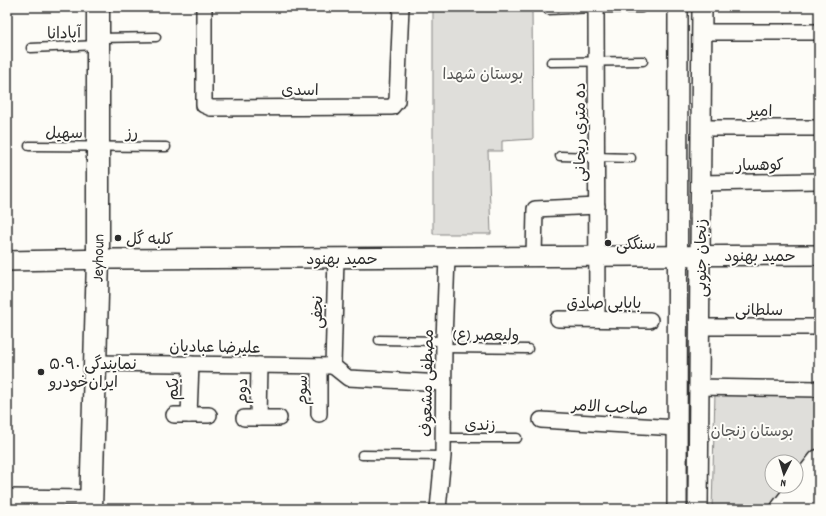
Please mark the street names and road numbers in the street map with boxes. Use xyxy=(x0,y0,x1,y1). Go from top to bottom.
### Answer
street label: آپادانا xyxy=(47,22,83,47)
street label: اسدی xyxy=(281,80,319,103)
street label: ده متری ریحانی xyxy=(570,82,593,182)
street label: امیر xyxy=(746,101,772,124)
street label: سهیل xyxy=(45,123,83,146)
street label: رز xyxy=(124,123,138,146)
street label: کوهسار xyxy=(734,155,784,178)
street label: زنجان جنوبی xyxy=(691,219,714,297)
street label: Jeyhoun xyxy=(88,234,111,282)
street label: حمید بهنود xyxy=(724,246,796,269)
street label: حمید بهنود xyxy=(306,249,378,272)
street label: بابایی صادق xyxy=(567,293,641,316)
street label: نجفی xyxy=(307,295,330,329)
street label: سلطانی xyxy=(735,300,783,323)
street label: ولیعصر (ع) xyxy=(453,324,519,349)
street label: مصطفی مشعوف xyxy=(416,329,441,437)
street label: علیرضا عبادیان xyxy=(169,336,261,361)
street label: سوم xyxy=(292,375,315,405)
street label: یکم xyxy=(163,377,186,401)
street label: دوم xyxy=(232,378,255,404)
street label: صاحب الامر xyxy=(569,395,648,422)
street label: زندی xyxy=(464,415,496,438)

